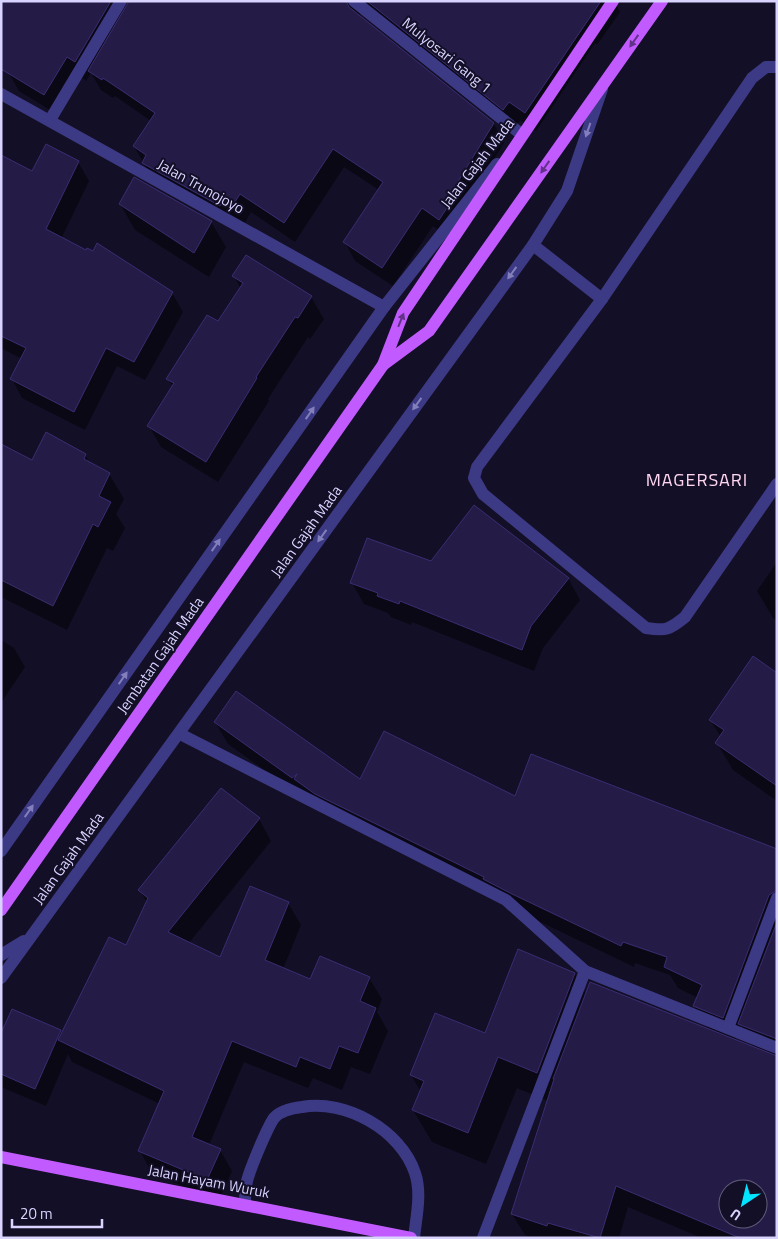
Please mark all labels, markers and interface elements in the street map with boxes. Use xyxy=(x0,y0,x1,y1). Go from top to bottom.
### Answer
street label: Mulyosari Gang 1 xyxy=(397,12,497,98)
one-way arrow xyxy=(629,34,639,48)
street label: Jalan Gajah Mada xyxy=(434,113,520,213)
one-way arrow xyxy=(584,123,591,138)
street label: Jalan Trunojoyo xyxy=(153,153,249,219)
one-way arrow xyxy=(540,160,550,174)
one-way arrow xyxy=(507,266,518,279)
one-way arrow xyxy=(397,312,405,327)
one-way arrow xyxy=(412,398,422,411)
one-way arrow xyxy=(305,406,315,419)
district label: MAGERSARI xyxy=(646,466,748,493)
street label: Jalan Gajah Mada xyxy=(265,480,348,582)
one-way arrow xyxy=(317,529,327,543)
one-way arrow xyxy=(211,539,221,552)
street label: Jembatan Gajah Mada xyxy=(111,591,209,718)
one-way arrow xyxy=(118,672,128,685)
one-way arrow xyxy=(24,804,34,818)
street label: Jalan Gajah Mada xyxy=(27,807,110,909)
street label: Jalan Hayam Wuruk xyxy=(146,1158,272,1204)
north arrow xyxy=(718,1179,768,1229)
scale bar xyxy=(12,1196,102,1228)
text: 20 m xyxy=(20,1202,53,1225)
text: U xyxy=(725,1204,745,1226)

